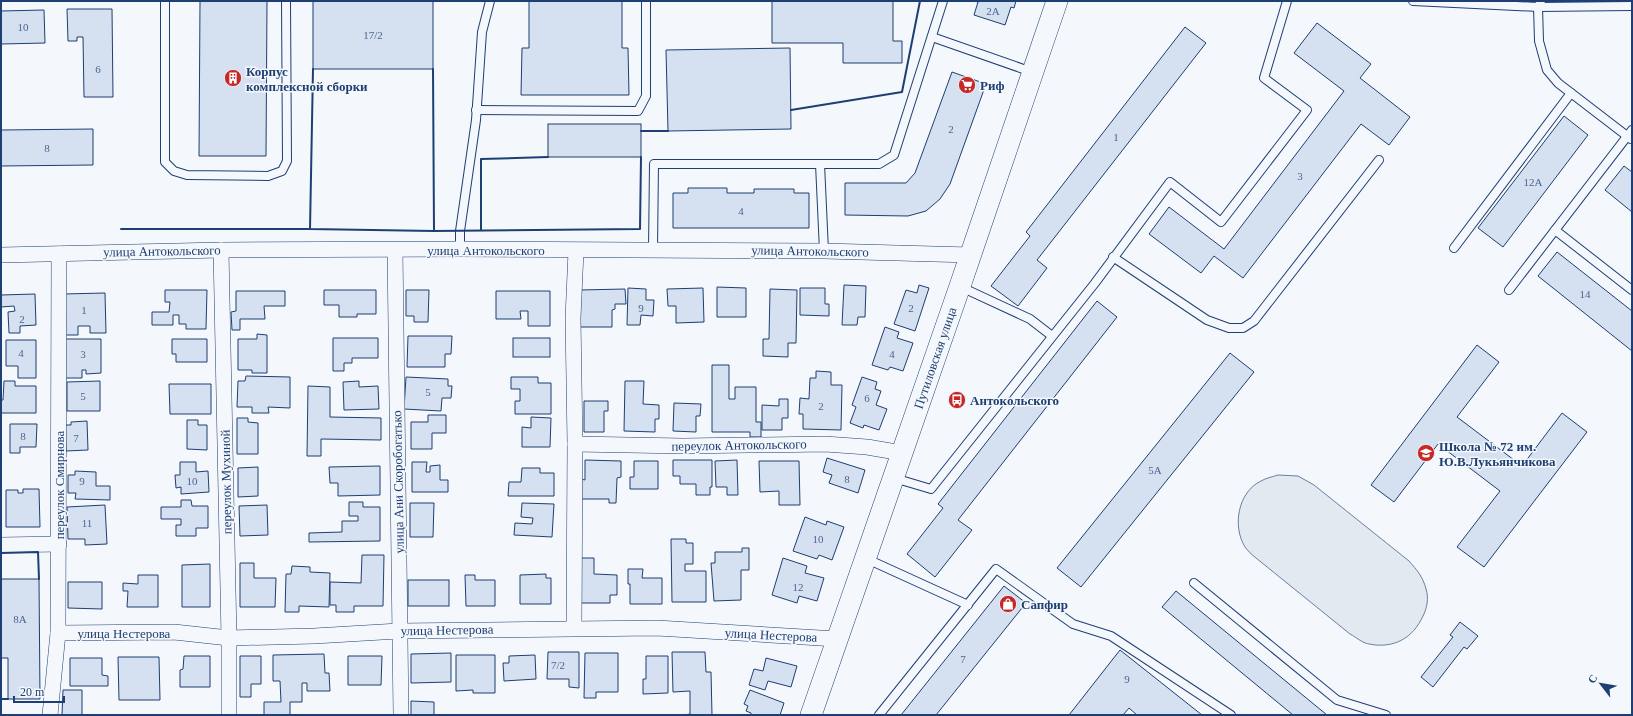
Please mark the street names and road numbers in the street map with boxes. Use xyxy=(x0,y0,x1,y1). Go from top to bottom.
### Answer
street label: улица Антокольского xyxy=(103,242,221,260)
street label: улица Антокольского xyxy=(751,242,869,260)
street label: улица Антокольского xyxy=(427,243,545,258)
street label: Путиловская улица xyxy=(911,305,960,411)
street label: улица Ани Скоробогатько xyxy=(389,410,407,554)
street label: переулок Мухиной xyxy=(218,429,234,535)
street label: переулок Смирнова xyxy=(52,430,67,539)
street label: переулок Антокольского xyxy=(671,436,807,454)
street label: улица Нестерова xyxy=(400,622,494,638)
street label: улица Нестерова xyxy=(724,625,818,645)
street label: улица Нестерова xyxy=(78,626,171,641)

